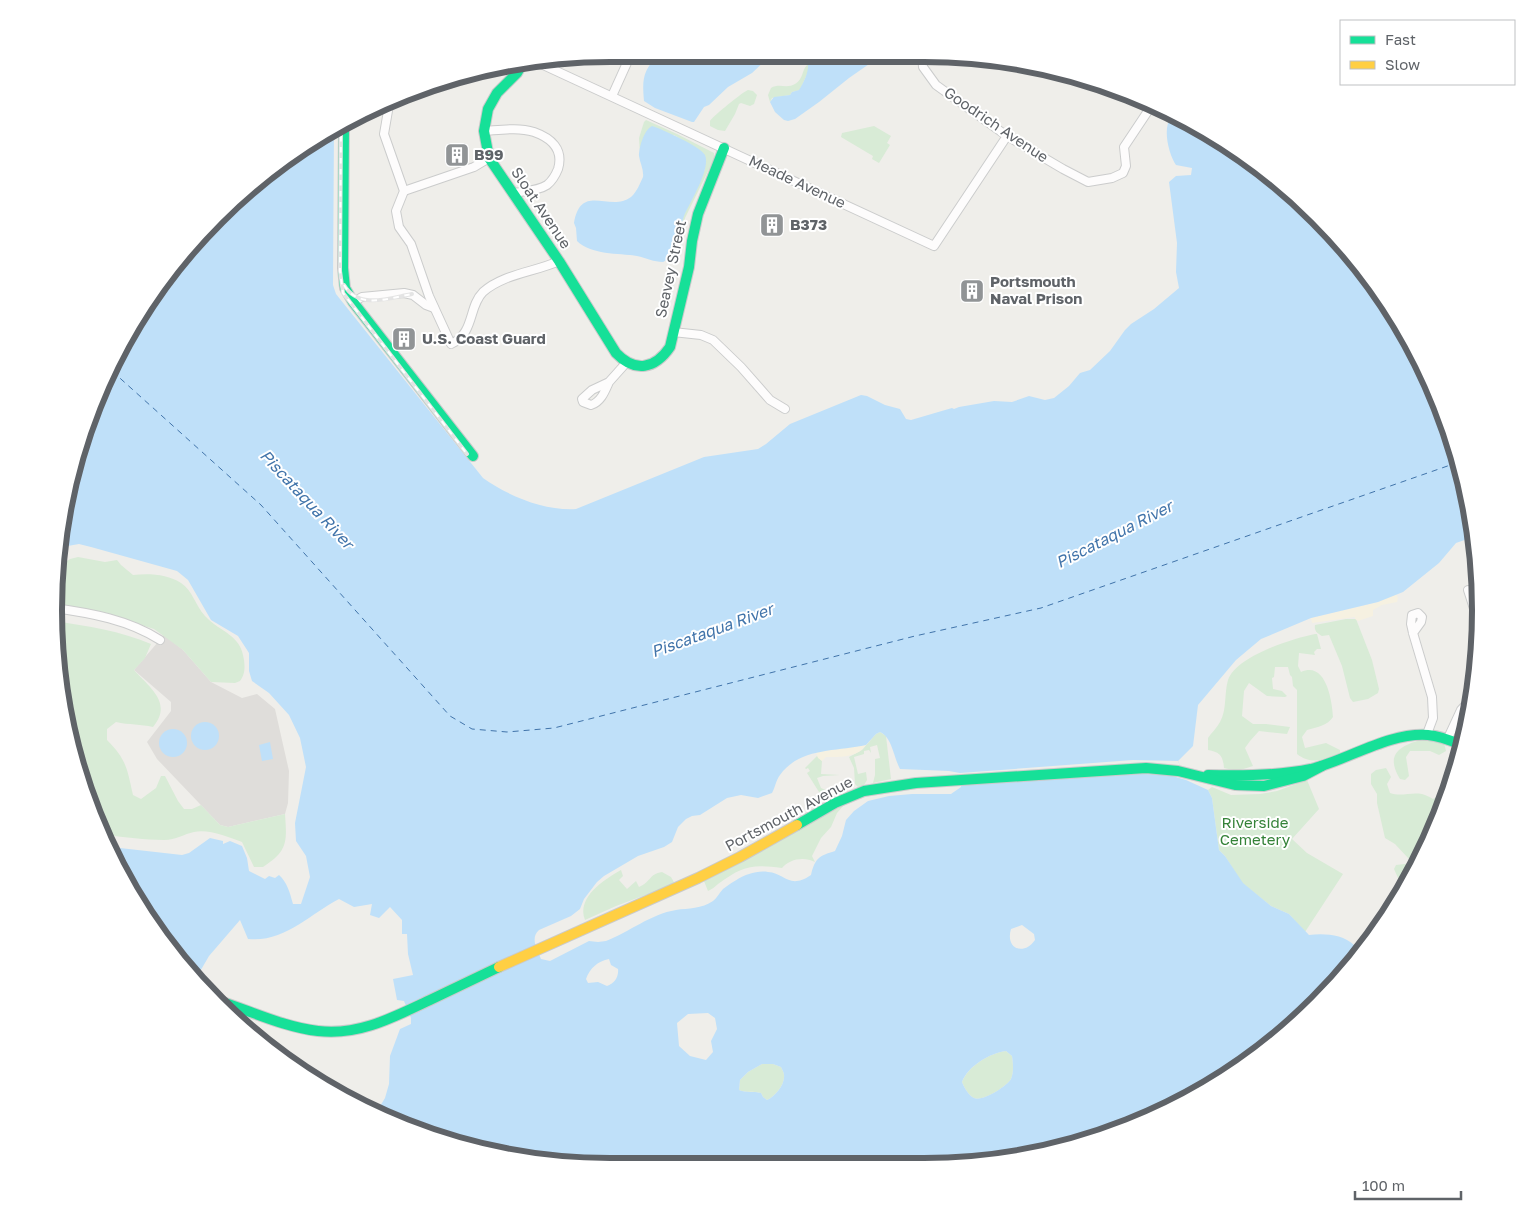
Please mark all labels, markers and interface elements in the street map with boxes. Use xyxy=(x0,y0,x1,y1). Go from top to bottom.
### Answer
legend xyxy=(1340,20,1515,85)
text: Fast xyxy=(1385,30,1416,48)
text: Slow xyxy=(1385,55,1420,73)
street label: Goodrich Avenue xyxy=(941,83,1052,166)
building icon: B99 xyxy=(444,142,470,168)
place label: B99 xyxy=(474,145,504,163)
street label: Meade Avenue xyxy=(746,151,849,212)
street label: Sloat Avenue xyxy=(508,163,576,252)
building icon: B373 xyxy=(759,212,785,238)
place label: B373 xyxy=(790,215,827,233)
street label: Seavey Street xyxy=(651,218,689,319)
place label: Portsmouth Naval Prison xyxy=(990,272,1082,307)
building icon: Portsmouth Naval Prison xyxy=(959,278,985,304)
building icon: U.S. Coast Guard xyxy=(391,326,417,352)
place label: U.S. Coast Guard xyxy=(422,329,546,347)
water label: Piscataqua River xyxy=(256,445,360,555)
water label: Piscataqua River xyxy=(1052,495,1178,572)
water label: Piscataqua River xyxy=(648,598,778,661)
street label: Portsmouth Avenue xyxy=(722,772,856,854)
park label: Riverside Cemetery xyxy=(1220,813,1291,848)
scale bar xyxy=(1355,1168,1461,1200)
text: 100 m xyxy=(1362,1176,1405,1194)

